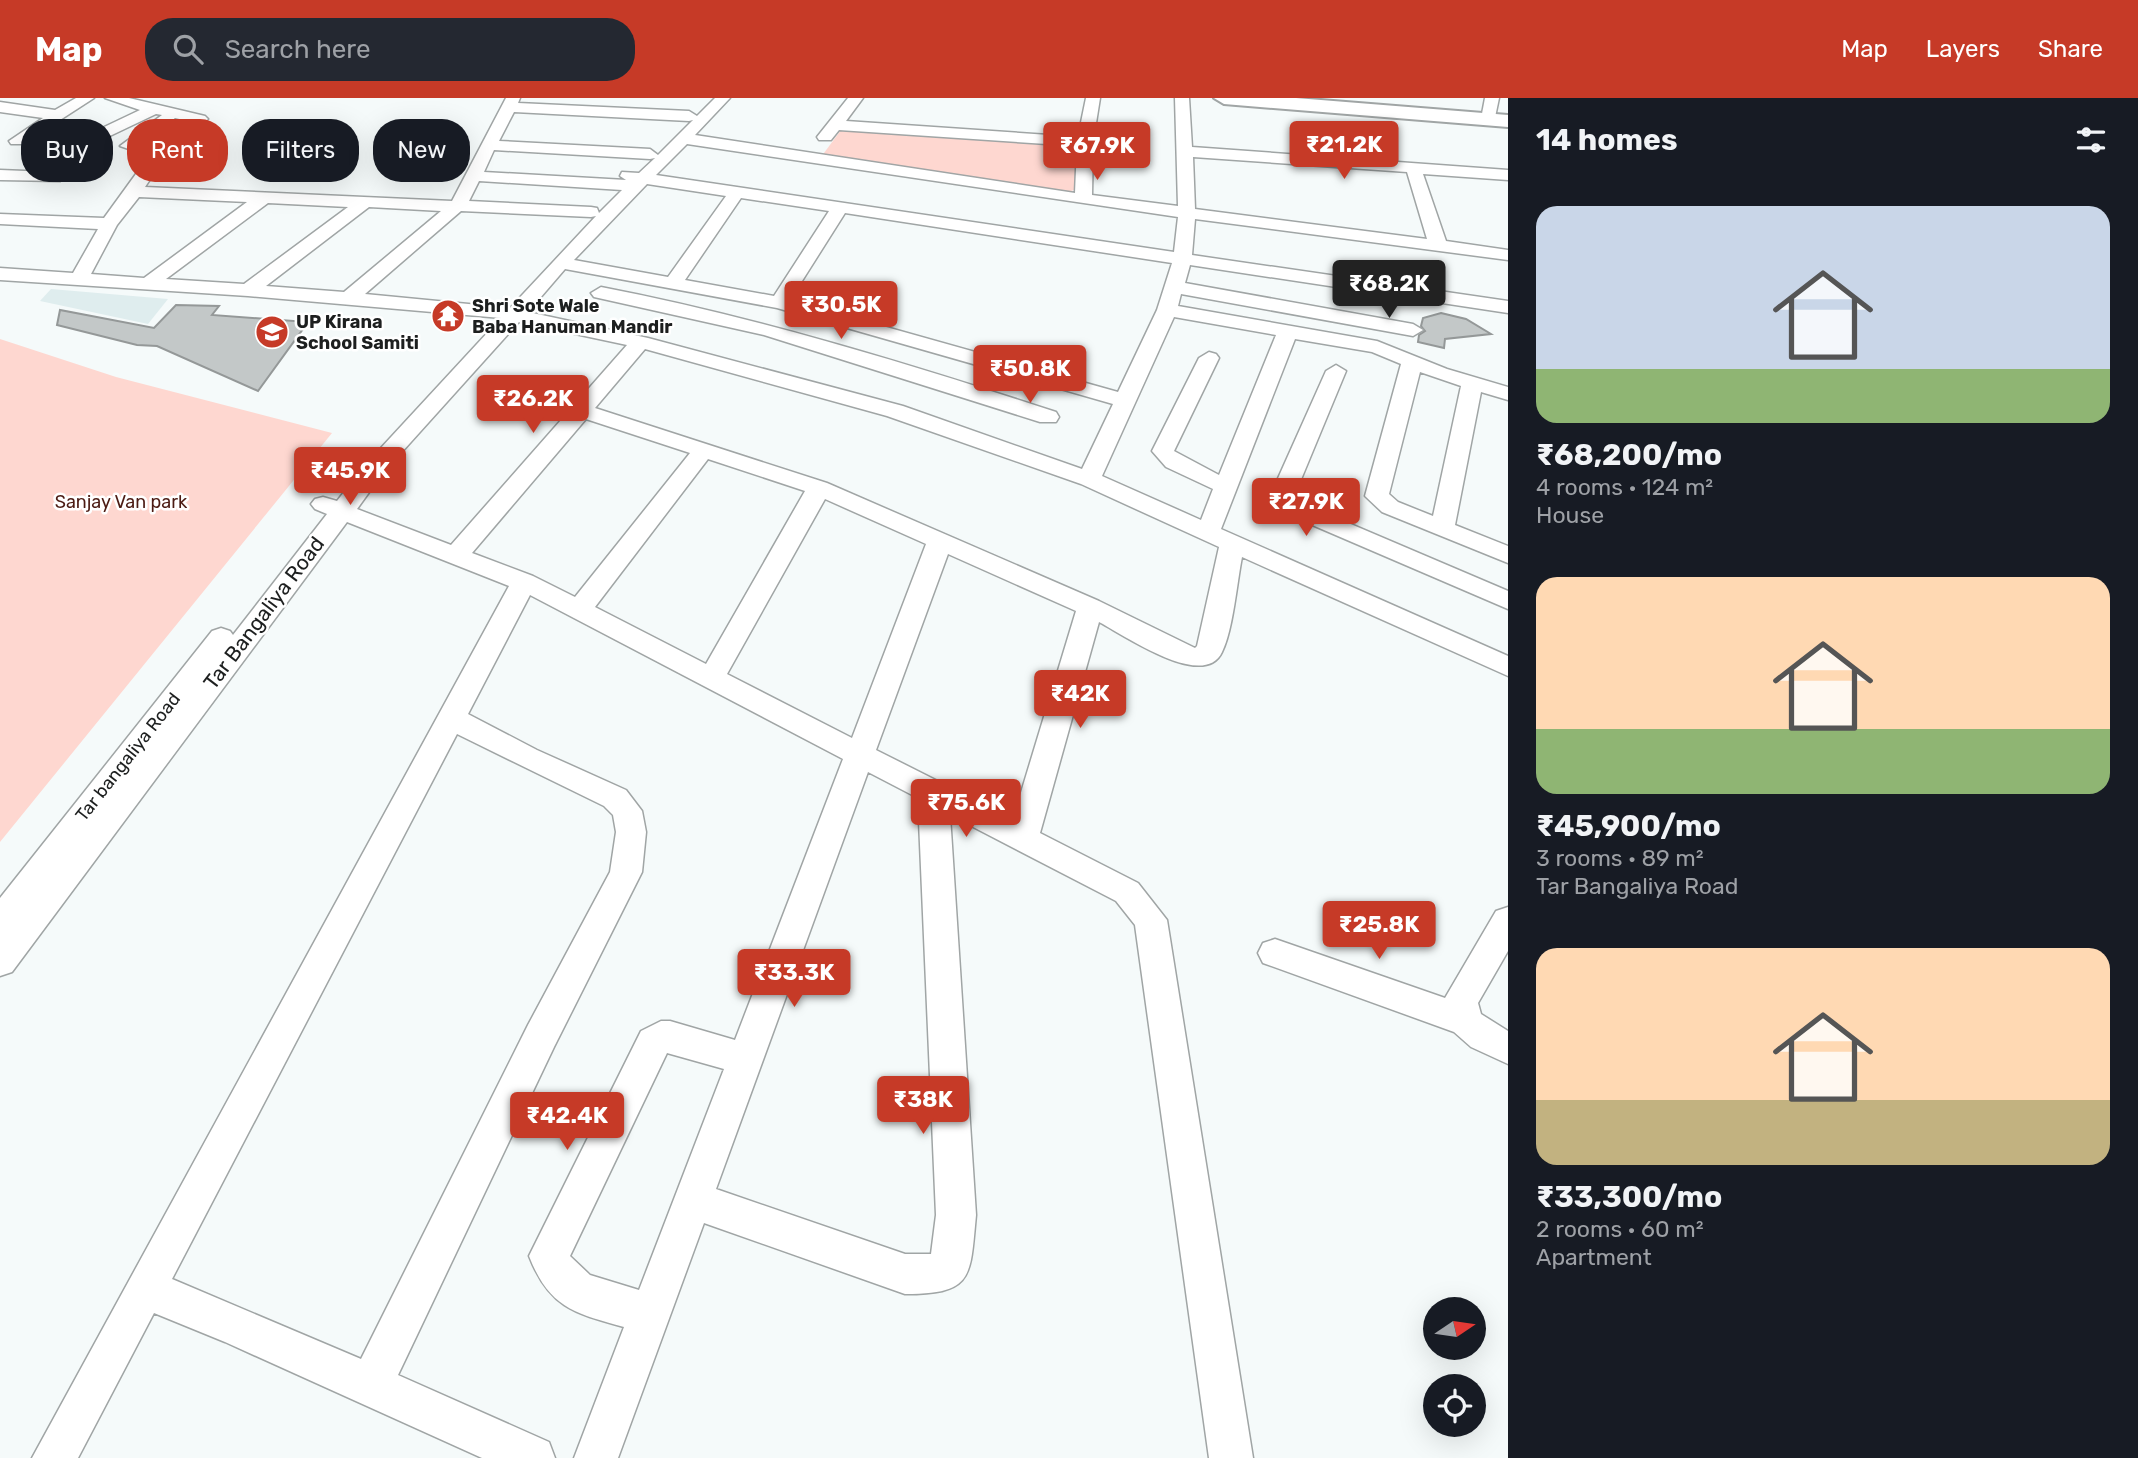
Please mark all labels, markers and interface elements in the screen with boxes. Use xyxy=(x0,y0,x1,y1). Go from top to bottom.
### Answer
search box xyxy=(145,18,635,81)
text: Map xyxy=(35,30,103,69)
icon: search xyxy=(169,30,207,68)
text: Search here xyxy=(225,34,370,65)
text: Map xyxy=(1841,35,1888,63)
text: Layers xyxy=(1926,35,2000,63)
text: Share xyxy=(2038,35,2103,63)
chip: Buy xyxy=(21,119,113,182)
chip: Rent xyxy=(127,119,228,182)
chip: Filters xyxy=(242,119,359,182)
chip: New xyxy=(373,119,470,182)
icon: filters xyxy=(2072,121,2110,159)
pin: ₹67.9K xyxy=(1040,122,1154,182)
pin: ₹21.2K xyxy=(1287,122,1401,181)
text: 14 homes xyxy=(1536,122,1678,158)
text: ₹21.2K xyxy=(1306,130,1382,158)
text: ₹67.9K xyxy=(1059,131,1135,159)
icon: home xyxy=(1760,252,1886,378)
pin: ₹68.2K xyxy=(1332,260,1446,320)
text: ₹68.2K xyxy=(1349,269,1429,297)
pin: ₹30.5K xyxy=(784,282,898,341)
text: ₹30.5K xyxy=(800,290,882,318)
place label: Shri Sote Wale Baba Hanuman Mandir xyxy=(472,295,673,338)
temple icon: Shri Sote Wale Baba Hanuman Mandir xyxy=(429,297,467,335)
place label: UP Kirana School Samiti xyxy=(296,311,419,354)
school or university icon: UP Kirana School Samiti xyxy=(253,313,291,351)
pin: ₹50.8K xyxy=(973,345,1087,405)
text: ₹50.8K xyxy=(989,354,1071,382)
pin: ₹26.2K xyxy=(476,376,590,435)
text: ₹26.2K xyxy=(493,384,573,412)
text: ₹68,200/mo xyxy=(1536,437,1722,473)
pin: ₹45.9K xyxy=(293,448,407,507)
text: ₹45.9K xyxy=(310,456,390,484)
text: 4 rooms · 124 m² xyxy=(1536,473,1713,501)
pin: ₹27.9K xyxy=(1249,478,1363,538)
text: ₹27.9K xyxy=(1268,487,1344,515)
park label: Sanjay Van park xyxy=(55,491,188,513)
text: House xyxy=(1536,501,1604,529)
street label: Tar Bangaliya Road xyxy=(198,531,329,694)
icon: home xyxy=(1760,623,1886,749)
pin: ₹42K xyxy=(1039,670,1121,730)
text: ₹42K xyxy=(1050,679,1110,707)
street label: Tar bangaliya Road xyxy=(71,688,185,826)
pin: ₹75.6K xyxy=(909,780,1023,839)
text: ₹75.6K xyxy=(927,788,1005,816)
text: ₹45,900/mo xyxy=(1536,808,1721,844)
text: 3 rooms · 89 m² xyxy=(1536,844,1704,872)
text: Tar Bangaliya Road xyxy=(1536,872,1738,900)
pin: ₹25.8K xyxy=(1322,902,1436,961)
text: ₹25.8K xyxy=(1339,910,1419,938)
pin: ₹33.3K xyxy=(737,950,851,1009)
text: ₹33.3K xyxy=(753,958,835,986)
icon: home xyxy=(1760,994,1886,1120)
pin: ₹38K xyxy=(882,1076,964,1136)
text: ₹38K xyxy=(893,1085,953,1113)
pin: ₹42.4K xyxy=(510,1093,624,1152)
text: ₹42.4K xyxy=(526,1101,608,1129)
text: ₹33,300/mo xyxy=(1536,1179,1722,1215)
text: 2 rooms · 60 m² xyxy=(1536,1215,1704,1243)
text: Apartment xyxy=(1536,1243,1652,1271)
north arrow xyxy=(1423,1297,1486,1360)
map controls xyxy=(1423,1297,1486,1437)
button: locate xyxy=(1423,1374,1486,1437)

